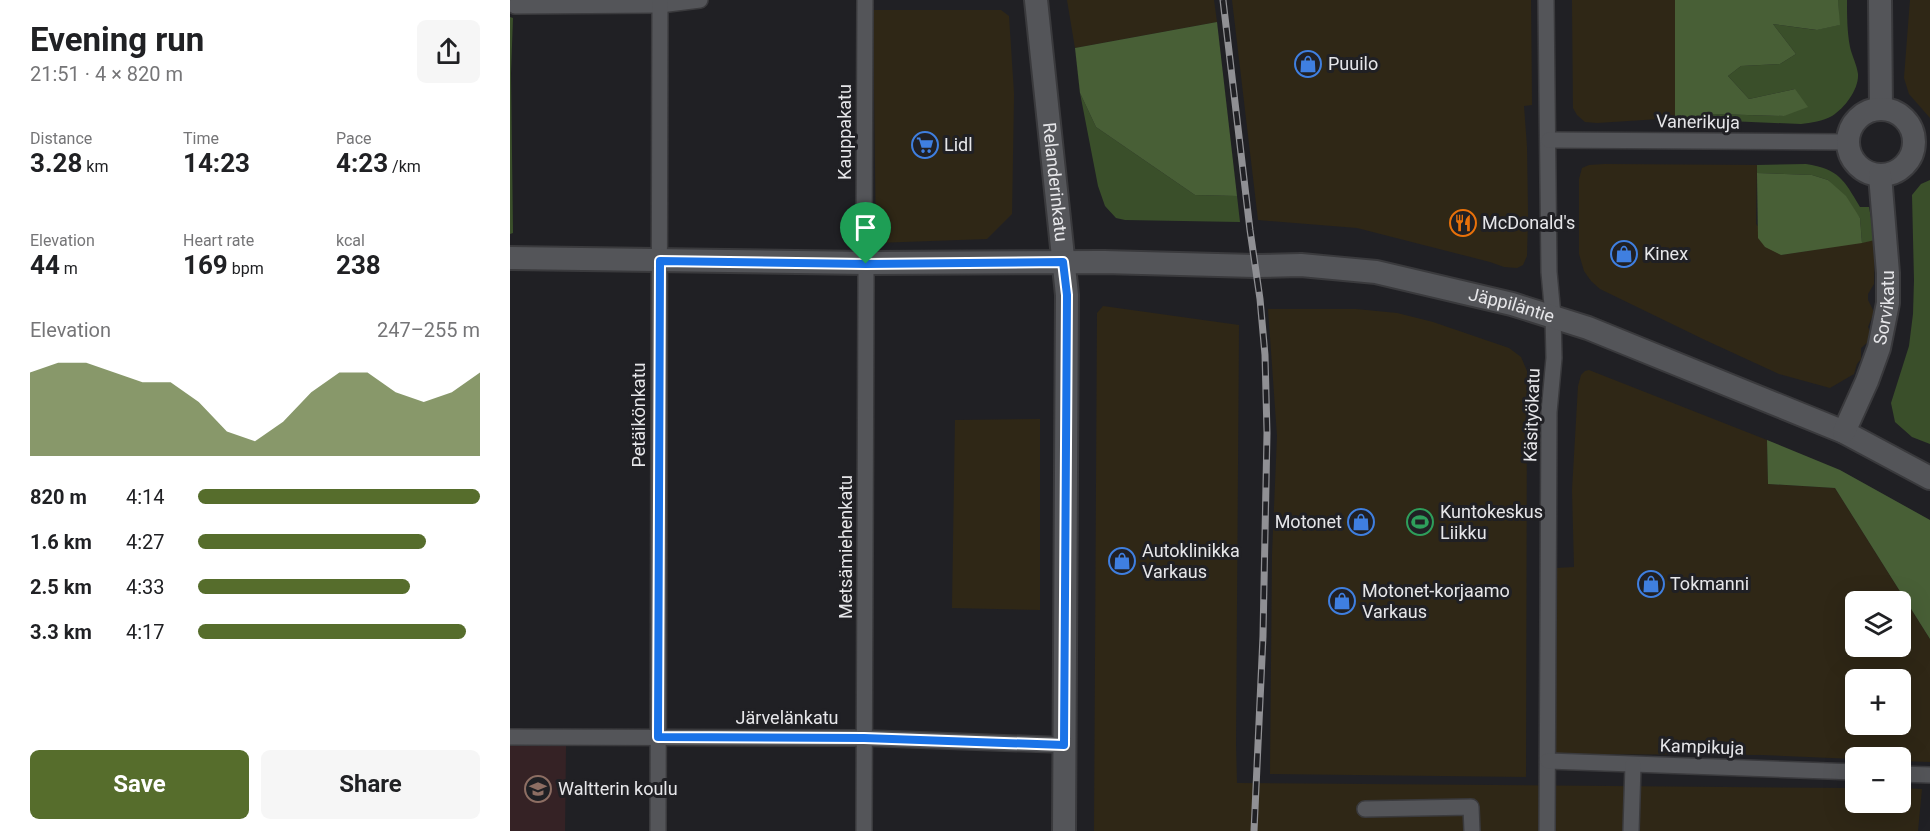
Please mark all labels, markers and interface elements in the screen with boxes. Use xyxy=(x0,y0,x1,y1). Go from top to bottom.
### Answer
text: Evening run xyxy=(30,20,204,59)
button: share xyxy=(417,20,480,83)
shop icon: Puuilo xyxy=(1293,49,1323,79)
place label: Puuilo xyxy=(1328,53,1378,74)
text: 21:51 · 4 × 820 m xyxy=(30,62,183,86)
street label: Kauppakatu xyxy=(834,84,855,180)
street label: Vanerikuja xyxy=(1656,110,1740,133)
street label: Relanderinkatu xyxy=(1039,121,1072,243)
text: Distance xyxy=(30,129,92,148)
text: Time xyxy=(183,129,219,148)
text: Pace xyxy=(336,129,372,148)
supermarket icon: Lidl xyxy=(910,130,940,160)
place label: Lidl xyxy=(944,134,973,155)
text: 3.28 xyxy=(30,148,82,178)
text: 14:23 xyxy=(183,148,250,178)
text: 4:23 xyxy=(336,148,388,178)
text: km xyxy=(82,157,108,176)
text: /km xyxy=(388,157,421,176)
pin xyxy=(840,202,891,264)
restaurant icon: McDonald's xyxy=(1448,208,1478,238)
icon: arrive xyxy=(849,211,882,244)
place label: McDonald's xyxy=(1482,212,1575,233)
text: Elevation xyxy=(30,231,95,250)
text: Heart rate xyxy=(183,231,254,250)
text: kcal xyxy=(336,231,365,250)
shop icon: Kinex xyxy=(1609,239,1639,269)
place label: Kinex xyxy=(1644,243,1688,264)
text: 44 xyxy=(30,250,60,280)
text: 169 xyxy=(183,250,228,280)
text: 238 xyxy=(336,250,381,280)
text: m xyxy=(60,259,78,278)
text: bpm xyxy=(228,259,264,278)
street label: Sorvikatu xyxy=(1869,270,1898,347)
street label: Jäppiläntie xyxy=(1467,283,1557,327)
text: Elevation xyxy=(30,318,111,342)
text: 247–255 m xyxy=(377,318,480,342)
street label: Petäikönkatu xyxy=(628,363,649,467)
street label: Käsityökatu xyxy=(1519,368,1544,462)
street label: Metsämiehenkatu xyxy=(835,475,856,619)
text: 820 m xyxy=(30,485,87,509)
text: 4:14 xyxy=(126,485,165,509)
place label: Kuntokeskus Liikku xyxy=(1440,501,1543,543)
shop icon: Motonet xyxy=(1346,507,1376,537)
sports icon: Kuntokeskus Liikku xyxy=(1405,507,1435,537)
place label: Motonet xyxy=(1275,511,1342,532)
text: 1.6 km xyxy=(30,530,92,554)
text: 4:27 xyxy=(126,530,165,554)
place label: Autoklinikka Varkaus xyxy=(1142,540,1240,582)
shop icon: Autoklinikka Varkaus xyxy=(1107,546,1137,576)
shop icon: Tokmanni xyxy=(1636,569,1666,599)
place label: Tokmanni xyxy=(1670,573,1749,594)
text: 2.5 km xyxy=(30,575,92,599)
text: 4:33 xyxy=(126,575,165,599)
place label: Motonet-korjaamo Varkaus xyxy=(1362,580,1510,622)
shop icon: Motonet-korjaamo Varkaus xyxy=(1327,586,1357,616)
map controls xyxy=(1845,591,1911,813)
button: layers xyxy=(1845,591,1911,657)
text: 3.3 km xyxy=(30,620,92,644)
text: 4:17 xyxy=(126,620,165,644)
button: + xyxy=(1845,669,1911,735)
street label: Järvelänkatu xyxy=(736,707,838,728)
street label: Kampikuja xyxy=(1659,735,1745,758)
button: − xyxy=(1845,747,1911,813)
button: Save xyxy=(30,750,249,819)
button: Share xyxy=(261,750,480,819)
school or university icon: Waltterin koulu xyxy=(523,774,553,804)
place label: Waltterin koulu xyxy=(558,778,678,799)

